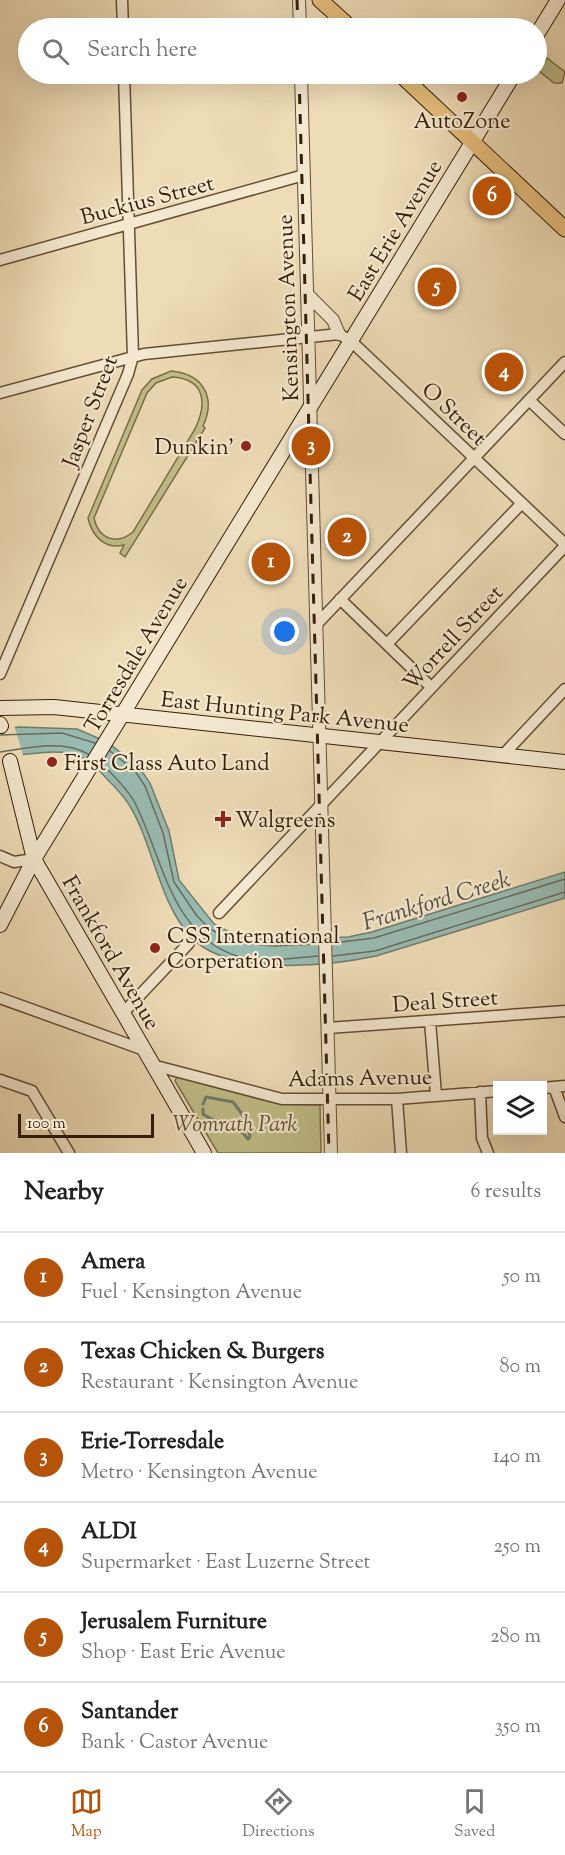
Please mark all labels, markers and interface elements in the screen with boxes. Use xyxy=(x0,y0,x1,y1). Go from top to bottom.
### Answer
search box xyxy=(18,18,547,84)
icon: search xyxy=(39,35,72,68)
text: Search here xyxy=(87,35,197,67)
marker: AutoZone xyxy=(455,90,469,104)
place label: AutoZone xyxy=(414,107,510,139)
street label: East Erie Avenue xyxy=(342,155,452,309)
street label: Buckius Street xyxy=(77,169,219,235)
pin: 6 xyxy=(472,174,512,218)
street label: Kensington Avenue xyxy=(271,214,309,402)
pin: 5 xyxy=(418,264,456,310)
pin: 4 xyxy=(484,350,524,394)
street label: Jasper Street xyxy=(55,351,128,474)
street label: O Street xyxy=(413,376,493,455)
pin: 3 xyxy=(292,424,330,468)
place label: Dunkin' xyxy=(154,433,234,465)
marker: Dunkin' xyxy=(239,439,253,453)
pin: 2 xyxy=(328,514,366,560)
pin: 1 xyxy=(252,540,290,584)
street label: Torresdale Avenue xyxy=(78,571,197,740)
street label: Worrell Street xyxy=(397,579,512,699)
your location xyxy=(270,617,299,646)
street label: East Hunting Park Avenue xyxy=(159,685,410,743)
place label: First Class Auto Land xyxy=(64,749,270,781)
marker: First Class Auto Land xyxy=(45,755,59,769)
place label: Walgreens xyxy=(235,806,335,838)
marker: Walgreens xyxy=(216,812,230,826)
water label: Frankford Creek xyxy=(358,863,515,941)
street label: Frankford Avenue xyxy=(52,870,167,1037)
place label: CSS International Corperation xyxy=(167,922,340,979)
marker: CSS International Corperation xyxy=(148,941,162,955)
street label: Deal Street xyxy=(391,983,499,1023)
street label: Adams Avenue xyxy=(288,1063,433,1097)
map controls xyxy=(493,1081,547,1135)
button: layers xyxy=(493,1081,547,1135)
park label: Womrath Park xyxy=(173,1110,297,1142)
scale bar xyxy=(18,1111,154,1138)
text: 100 m xyxy=(27,1113,66,1136)
text: Nearby xyxy=(24,1174,104,1211)
text: 6 results xyxy=(471,1178,541,1207)
text: Amera xyxy=(81,1247,145,1279)
text: 1 xyxy=(40,1263,47,1292)
text: 50 m xyxy=(503,1263,541,1292)
text: Fuel · Kensington Avenue xyxy=(81,1279,302,1308)
text: Texas Chicken & Burgers xyxy=(81,1337,324,1369)
text: 2 xyxy=(39,1353,48,1382)
text: 80 m xyxy=(500,1353,541,1382)
text: Restaurant · Kensington Avenue xyxy=(81,1369,358,1398)
text: Erie-Torresdale xyxy=(81,1427,224,1459)
text: 3 xyxy=(39,1443,48,1472)
text: 140 m xyxy=(493,1443,541,1472)
text: Metro · Kensington Avenue xyxy=(81,1459,317,1488)
text: ALDI xyxy=(81,1517,137,1549)
text: 4 xyxy=(38,1533,49,1562)
text: 250 m xyxy=(493,1533,541,1562)
text: Supermarket · East Luzerne Street xyxy=(81,1549,370,1578)
text: Jerusalem Furniture xyxy=(81,1607,267,1639)
text: 5 xyxy=(40,1623,47,1652)
text: 280 m xyxy=(490,1623,541,1652)
text: Shop · East Erie Avenue xyxy=(81,1639,286,1668)
text: Santander xyxy=(81,1697,178,1729)
text: 6 xyxy=(39,1713,48,1742)
text: 350 m xyxy=(495,1713,541,1742)
text: Bank · Castor Avenue xyxy=(81,1729,268,1758)
tab: Map xyxy=(70,1785,103,1844)
tab: Directions xyxy=(242,1785,315,1844)
tab: Saved xyxy=(454,1785,495,1844)

